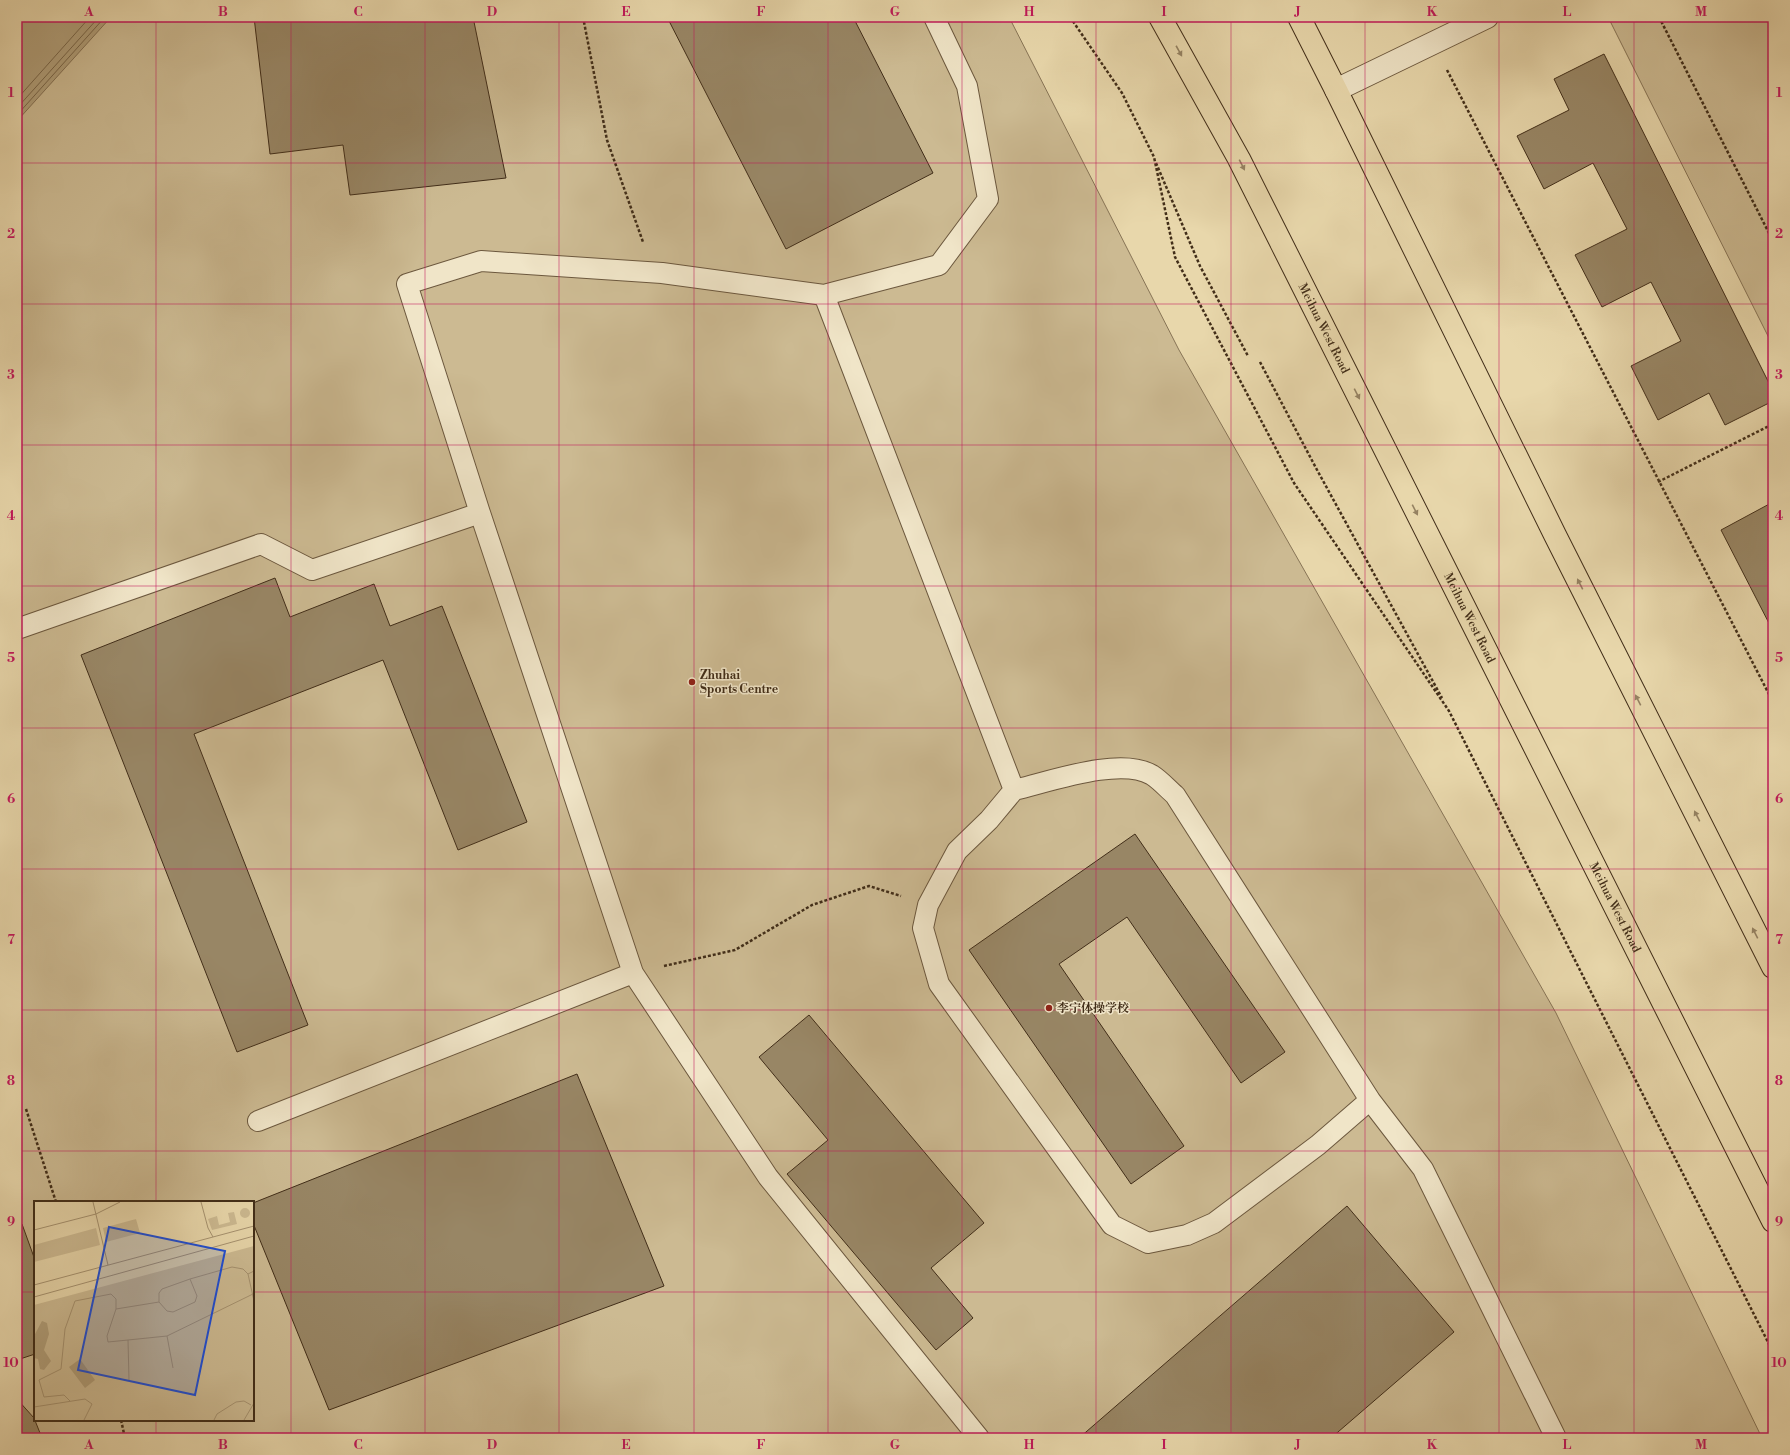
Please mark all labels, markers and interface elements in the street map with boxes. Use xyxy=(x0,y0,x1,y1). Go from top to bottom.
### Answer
text: A xyxy=(83,4,94,20)
text: B xyxy=(218,4,228,20)
text: C xyxy=(353,4,363,20)
text: D xyxy=(487,4,497,20)
text: E xyxy=(621,4,631,20)
text: F xyxy=(756,4,766,20)
text: G xyxy=(890,4,901,20)
text: H xyxy=(1024,4,1035,20)
text: I xyxy=(1161,4,1167,20)
text: J xyxy=(1293,4,1301,20)
text: K xyxy=(1427,4,1438,20)
text: L xyxy=(1563,4,1572,20)
text: M xyxy=(1695,4,1707,20)
one-way arrow xyxy=(1176,45,1183,57)
text: 1 xyxy=(8,85,15,101)
text: 1 xyxy=(1776,85,1783,101)
one-way arrow xyxy=(1239,159,1245,171)
text: 2 xyxy=(7,226,15,242)
text: 2 xyxy=(1775,226,1783,242)
street label: Meihua West Road xyxy=(1295,281,1353,376)
text: 3 xyxy=(7,367,15,383)
text: 3 xyxy=(1775,367,1783,383)
one-way arrow xyxy=(1354,388,1360,399)
one-way arrow xyxy=(1412,504,1419,516)
text: 4 xyxy=(7,508,16,524)
text: 4 xyxy=(1775,508,1784,524)
street label: Meihua West Road xyxy=(1440,570,1498,666)
one-way arrow xyxy=(1577,578,1583,590)
text: 5 xyxy=(7,650,15,666)
text: 5 xyxy=(1775,650,1783,666)
place label: Zhuhai Sports Centre xyxy=(700,668,779,697)
marker: Zhuhai Sports Centre xyxy=(687,677,697,687)
one-way arrow xyxy=(1635,695,1642,706)
text: 6 xyxy=(7,791,15,807)
text: 6 xyxy=(1775,791,1783,807)
one-way arrow xyxy=(1694,811,1700,822)
street label: Meihua West Road xyxy=(1586,860,1644,955)
one-way arrow xyxy=(1752,927,1759,938)
text: 7 xyxy=(7,932,15,948)
text: 7 xyxy=(1775,932,1783,948)
place label: 李宁体操学校 xyxy=(1057,1001,1129,1016)
marker: 李宁体操学校 xyxy=(1044,1003,1054,1013)
text: 8 xyxy=(7,1073,15,1089)
text: 8 xyxy=(1775,1073,1783,1089)
inset map xyxy=(34,1201,254,1421)
text: 9 xyxy=(7,1214,15,1230)
text: 9 xyxy=(1775,1214,1783,1230)
text: 10 xyxy=(3,1355,19,1371)
text: 10 xyxy=(1771,1355,1787,1371)
text: A xyxy=(83,1437,94,1453)
text: B xyxy=(218,1437,228,1453)
text: C xyxy=(353,1437,363,1453)
text: D xyxy=(487,1437,497,1453)
text: E xyxy=(621,1437,631,1453)
text: F xyxy=(756,1437,766,1453)
text: G xyxy=(890,1437,901,1453)
text: H xyxy=(1024,1437,1035,1453)
text: I xyxy=(1161,1437,1167,1453)
text: J xyxy=(1293,1437,1301,1453)
text: K xyxy=(1427,1437,1438,1453)
text: L xyxy=(1563,1437,1572,1453)
text: M xyxy=(1695,1437,1707,1453)

